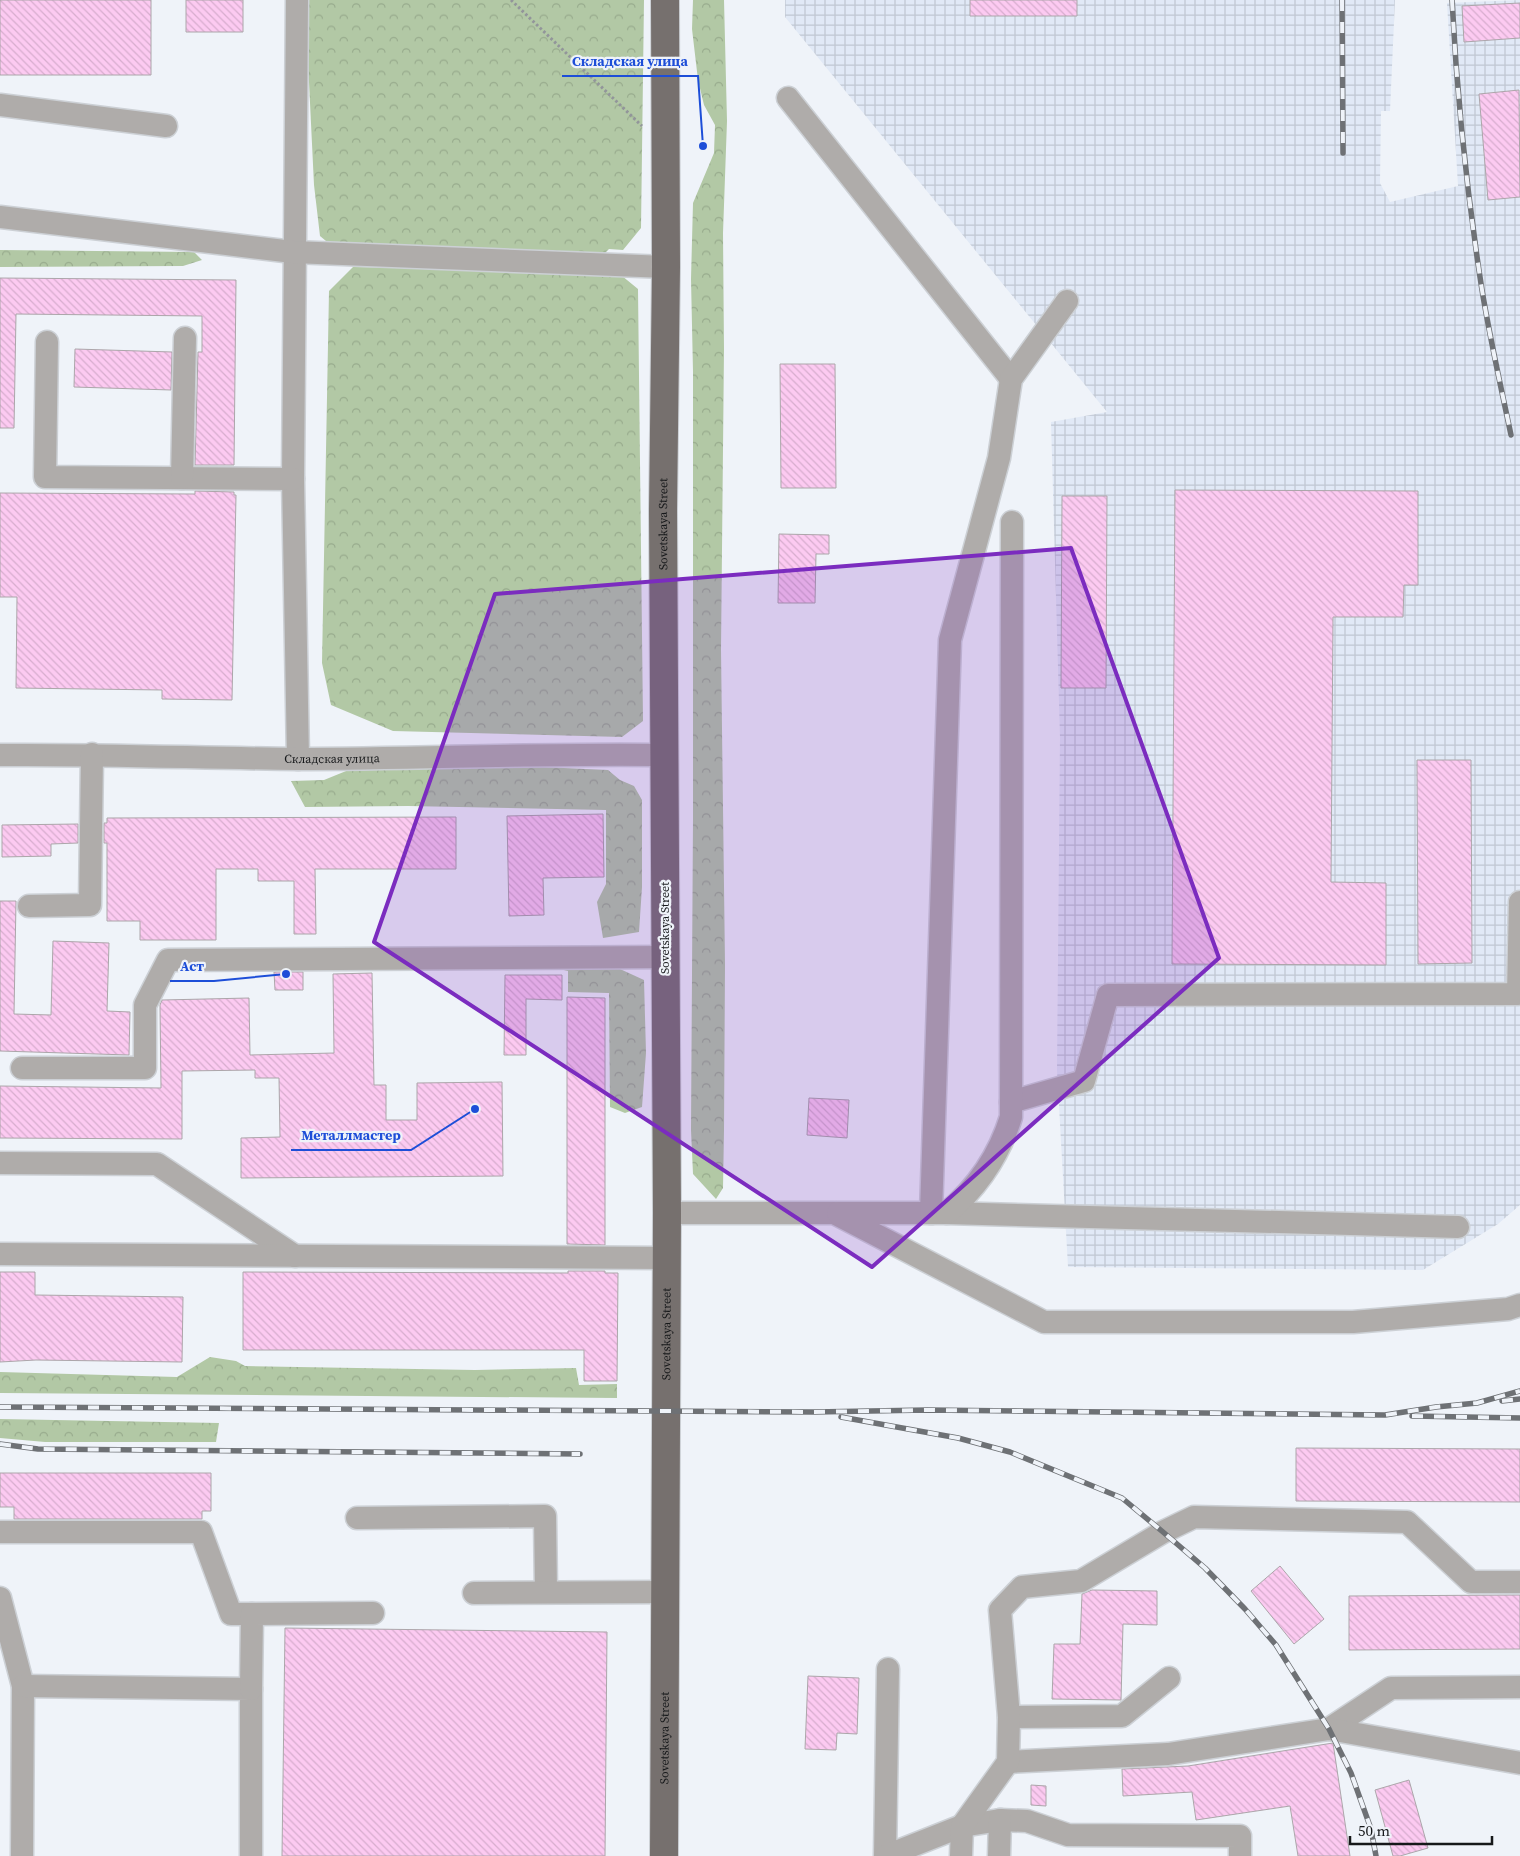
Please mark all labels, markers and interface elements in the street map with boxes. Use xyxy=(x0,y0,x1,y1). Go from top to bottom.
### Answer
callout: Складская улица xyxy=(562,47,698,76)
text: Складская улица xyxy=(572,51,689,71)
street label: Sovetskaya Street xyxy=(655,478,671,570)
street label: Складская улица xyxy=(284,750,381,767)
street label: Sovetskaya Street xyxy=(657,882,673,974)
callout: Аст xyxy=(170,952,214,981)
text: Аст xyxy=(180,956,204,976)
callout: Металлмастер xyxy=(291,1121,411,1150)
text: Металлмастер xyxy=(301,1125,401,1145)
street label: Sovetskaya Street xyxy=(658,1288,675,1380)
street label: Sovetskaya Street xyxy=(656,1692,673,1784)
scale bar xyxy=(1350,1814,1492,1846)
text: 50 m xyxy=(1358,1820,1390,1841)

